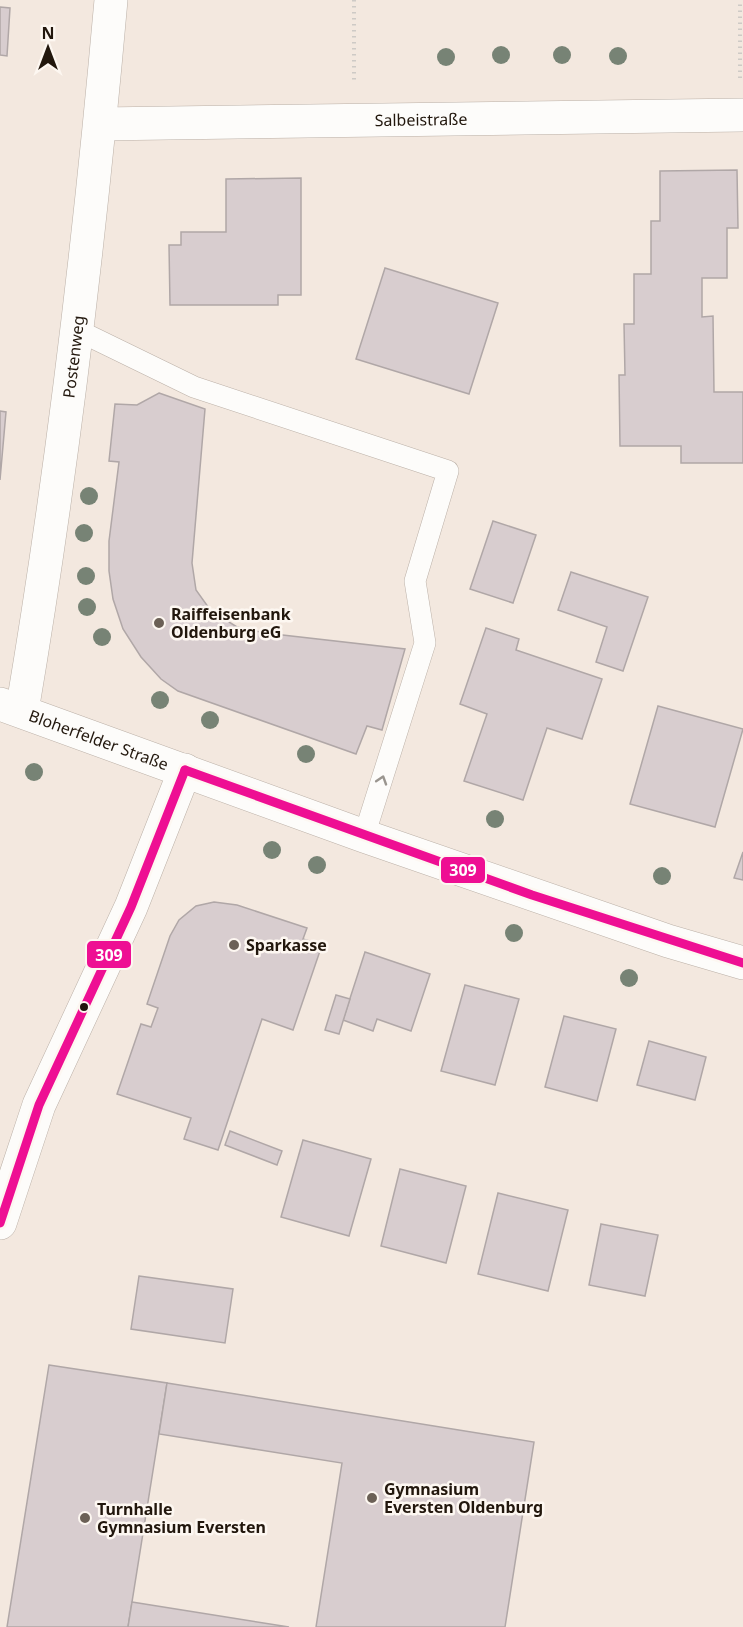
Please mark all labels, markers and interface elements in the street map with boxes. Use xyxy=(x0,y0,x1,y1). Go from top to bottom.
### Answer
north arrow xyxy=(18,18,78,78)
text: N xyxy=(41,22,55,44)
street label: Salbeistraße xyxy=(374,108,468,131)
street label: Postenweg xyxy=(57,314,89,399)
place label: Raiffeisenbank Oldenburg eG xyxy=(171,603,291,643)
marker: Raiffeisenbank Oldenburg eG xyxy=(152,616,166,630)
street label: Bloherfelder Straße xyxy=(26,704,172,775)
one-way arrow xyxy=(374,775,387,786)
line badge: 309 xyxy=(440,856,486,884)
text: 309 xyxy=(449,859,477,881)
place label: Sparkasse xyxy=(246,934,327,956)
marker: Sparkasse xyxy=(227,938,241,952)
line badge: 309 xyxy=(86,940,132,969)
text: 309 xyxy=(95,944,123,966)
unlabelled marker xyxy=(78,1001,90,1013)
place label: Gymnasium Eversten Oldenburg xyxy=(384,1478,543,1518)
marker: Gymnasium Eversten Oldenburg xyxy=(365,1491,379,1505)
place label: Turnhalle Gymnasium Eversten xyxy=(97,1498,266,1538)
marker: Turnhalle Gymnasium Eversten xyxy=(78,1511,92,1525)

